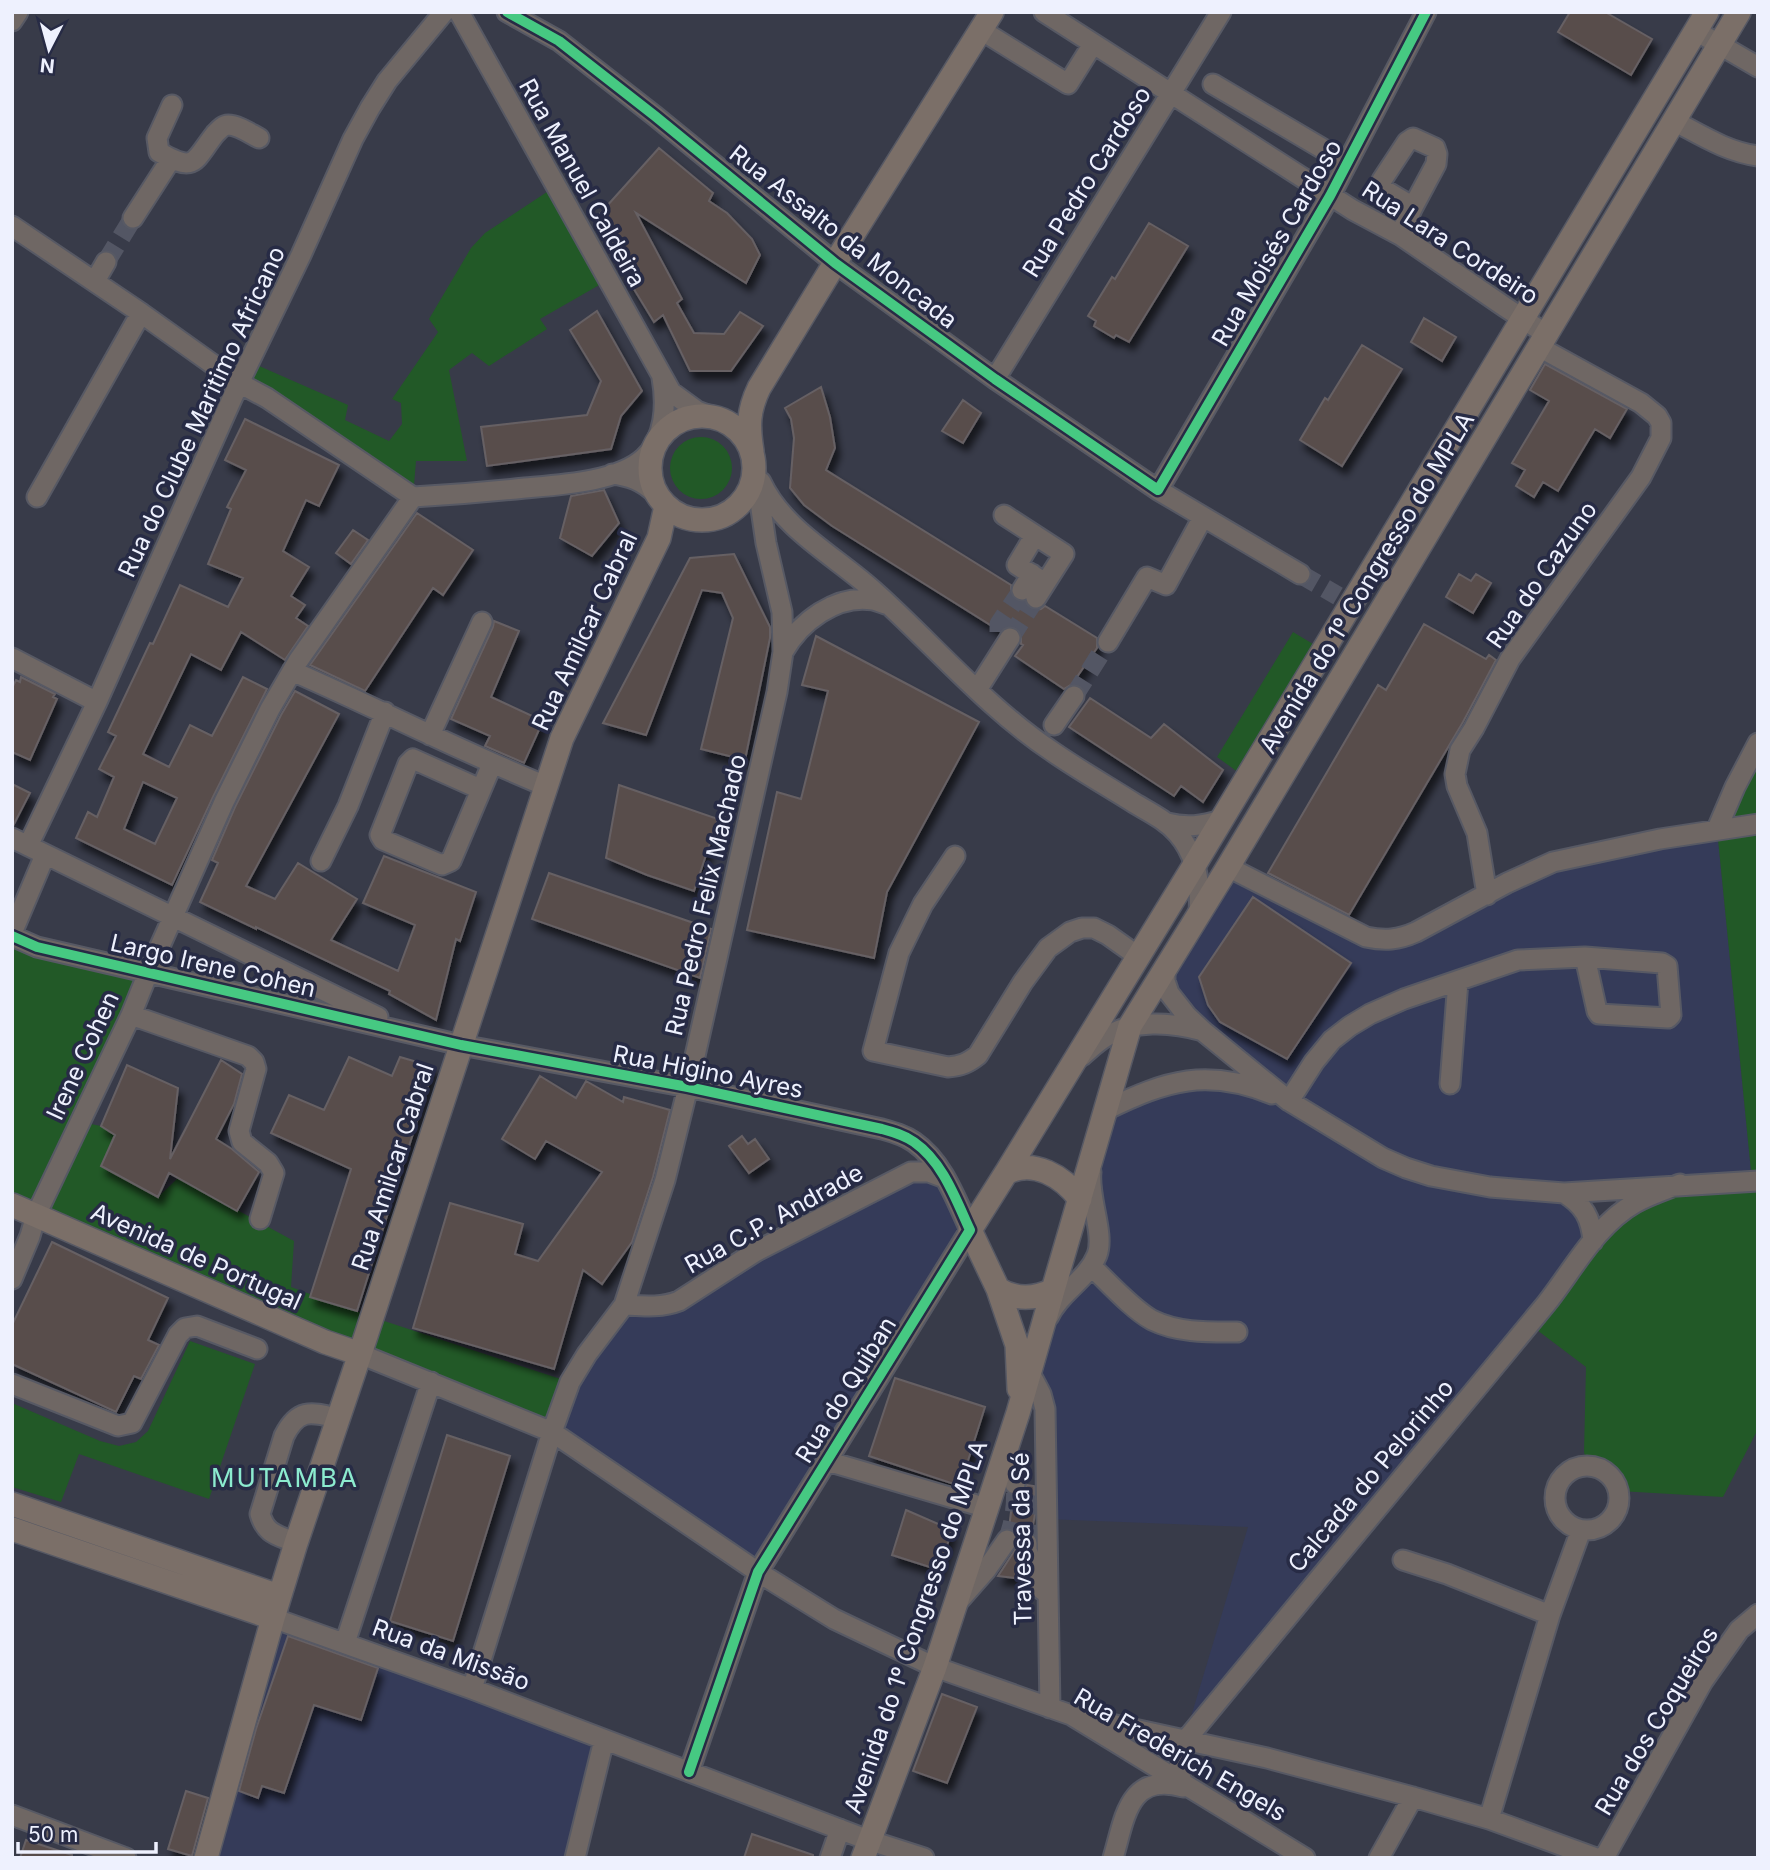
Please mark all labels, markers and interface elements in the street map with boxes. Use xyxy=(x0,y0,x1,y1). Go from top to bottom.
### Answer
north arrow xyxy=(14,14,84,84)
text: N xyxy=(39,53,56,78)
street label: Rua Manuel Caldeira xyxy=(513,73,652,292)
street label: Rua Pedro Cardoso xyxy=(1016,81,1157,282)
street label: Rua Moisés Cardoso xyxy=(1206,134,1348,351)
street label: Rua Assalto da Moncada xyxy=(724,139,963,335)
street label: Rua Lara Cordeiro xyxy=(1357,175,1544,310)
street label: Rua do Clube Maritimo Africano xyxy=(112,242,291,582)
street label: Avenida do 1º Congresso do MPLA xyxy=(1253,407,1480,759)
street label: Rua do Cazuno xyxy=(1480,496,1603,654)
street label: Rua Amilcar Cabral xyxy=(526,527,643,735)
street label: Rua Pedro Felix Machado xyxy=(659,751,752,1038)
street label: Largo Irene Cohen xyxy=(108,928,319,1003)
street label: Irene Cohen xyxy=(40,987,125,1125)
street label: Rua Higino Ayres xyxy=(611,1039,806,1104)
street label: Rua Amilcar Cabral xyxy=(345,1060,440,1274)
street label: Rua C.P. Andrade xyxy=(680,1158,868,1280)
street label: Avenida de Portugal xyxy=(86,1197,306,1316)
street label: Rua do Quiban xyxy=(789,1311,902,1468)
street label: Calcada do Pelorinho xyxy=(1282,1374,1460,1578)
street label: Avenida do 1º Congresso do MPLA xyxy=(838,1436,993,1817)
street label: Travessa da Sé xyxy=(1005,1452,1038,1626)
district label: MUTAMBA xyxy=(211,1462,359,1493)
street label: Rua da Missão xyxy=(368,1613,534,1696)
street label: Rua dos Coqueiros xyxy=(1589,1621,1724,1820)
street label: Rua Frederich Engels xyxy=(1069,1682,1292,1827)
scale bar xyxy=(18,1811,156,1855)
text: 50 m xyxy=(28,1822,78,1847)

